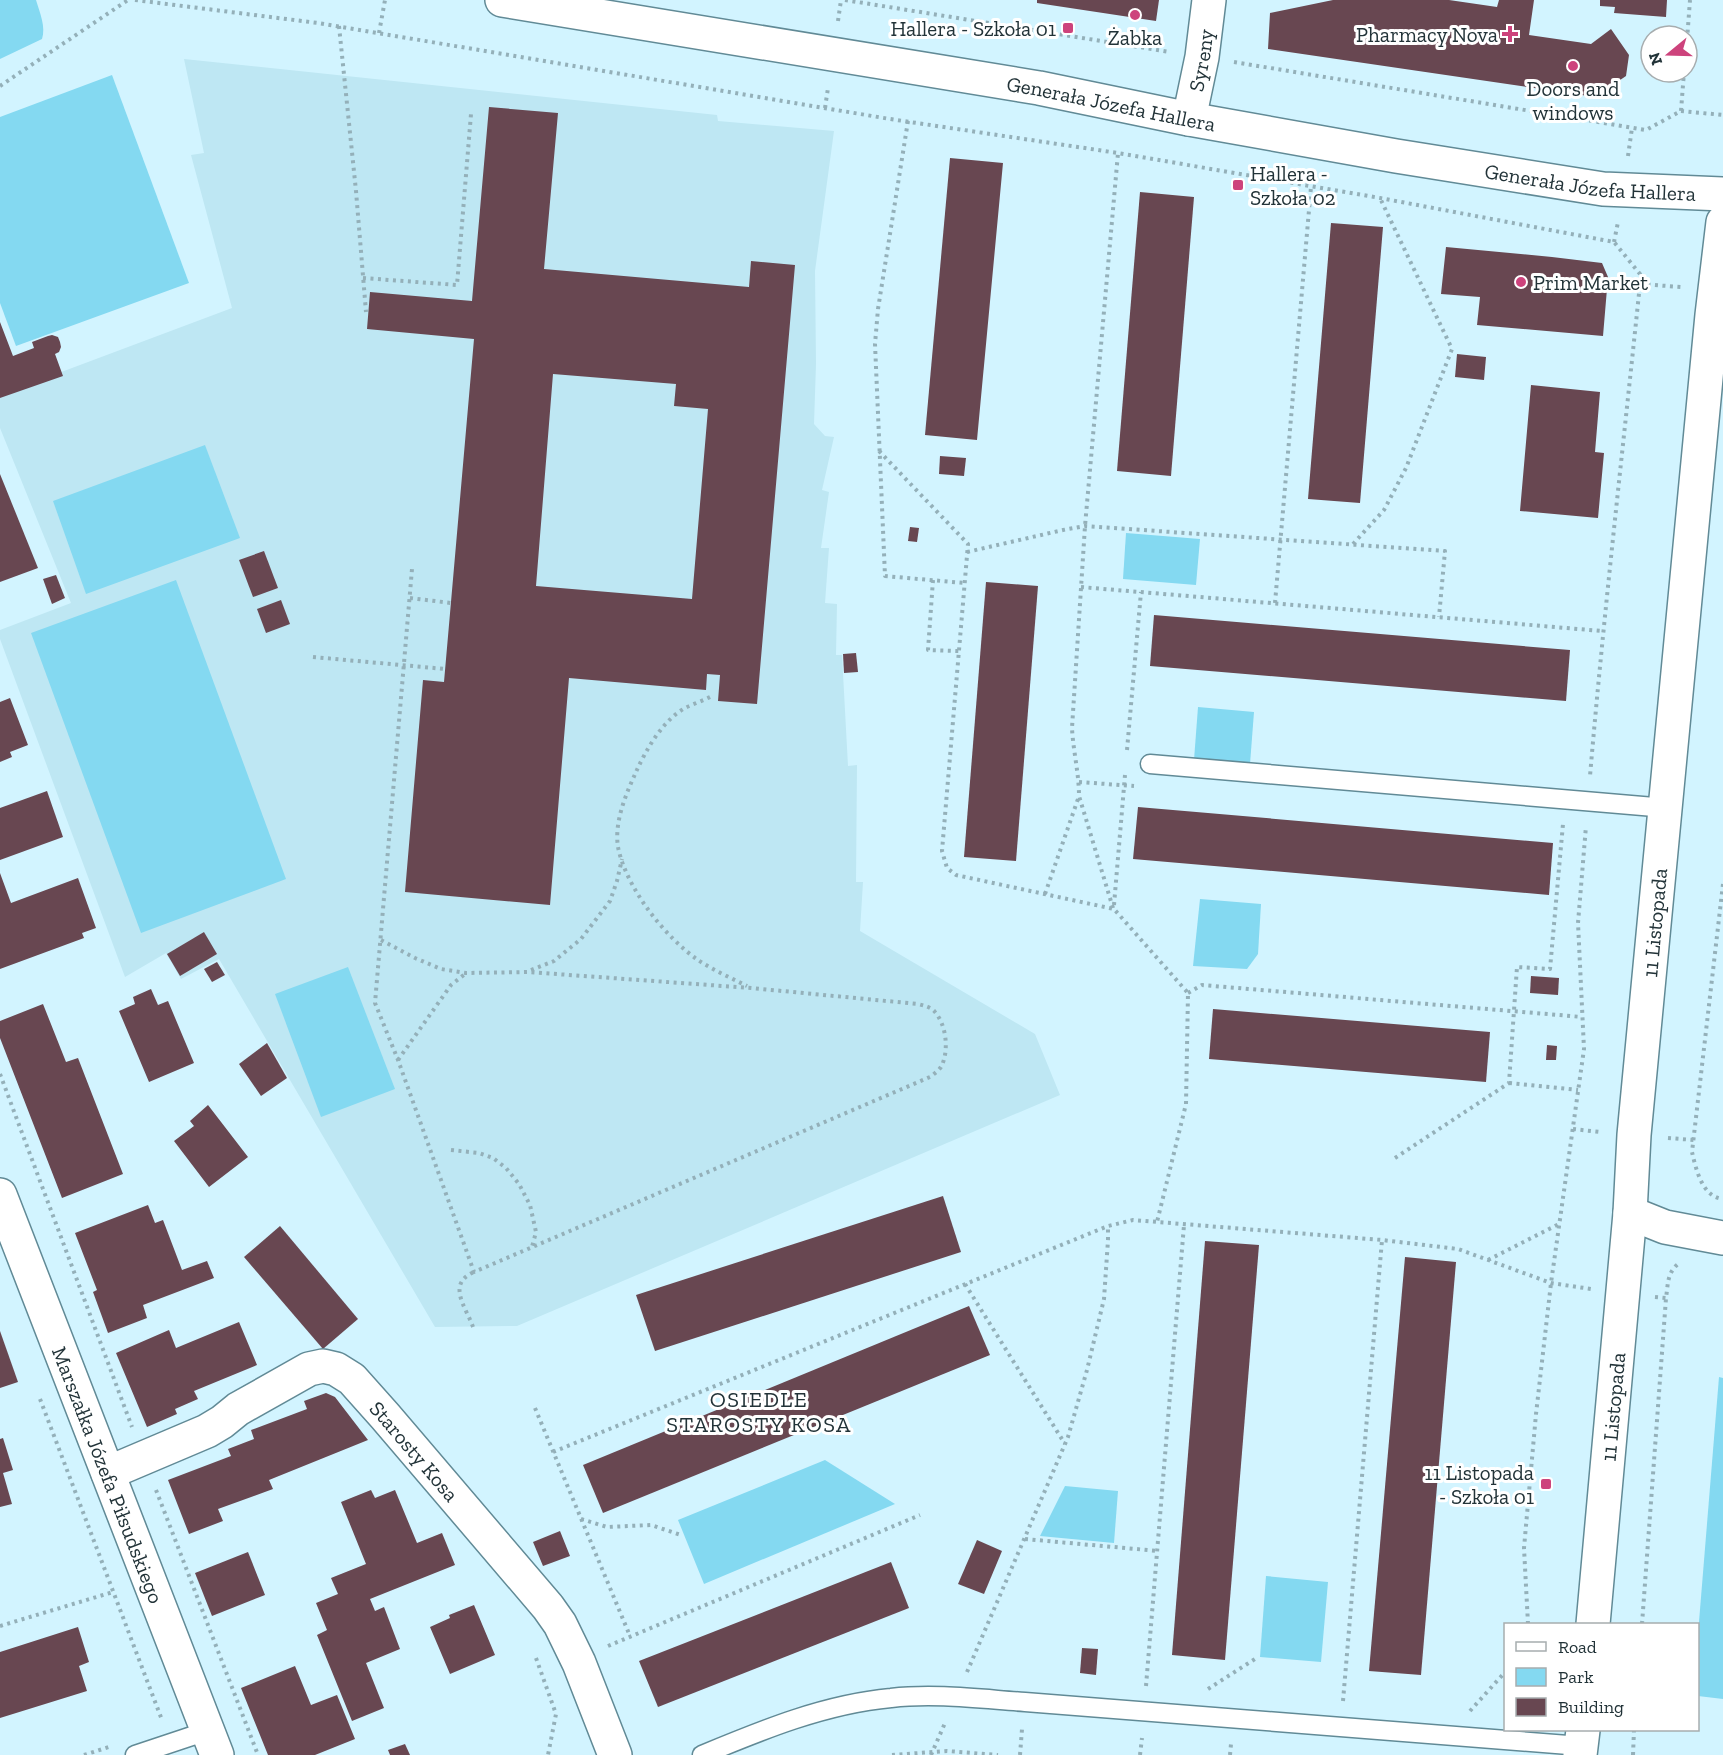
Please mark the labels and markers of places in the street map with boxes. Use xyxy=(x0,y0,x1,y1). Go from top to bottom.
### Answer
marker: Żabka xyxy=(1128,8,1142,22)
place label: Hallera - Szkoła 01 xyxy=(890,16,1056,41)
marker: Hallera - Szkoła 01 xyxy=(1061,21,1075,35)
place label: Pharmacy Nova xyxy=(1356,22,1498,47)
place label: Żabka xyxy=(1108,25,1162,50)
marker: Pharmacy Nova xyxy=(1503,27,1517,41)
marker: Doors and windows xyxy=(1566,59,1580,73)
place label: Doors and windows xyxy=(1527,76,1620,125)
place label: Hallera - Szkoła 02 xyxy=(1250,161,1336,210)
marker: Hallera - Szkoła 02 xyxy=(1231,178,1245,192)
place label: Prim Market xyxy=(1533,270,1648,295)
marker: Prim Market xyxy=(1514,275,1528,289)
place label: 11 Listopada - Szkoła 01 xyxy=(1425,1460,1534,1509)
marker: 11 Listopada - Szkoła 01 xyxy=(1539,1477,1553,1491)

